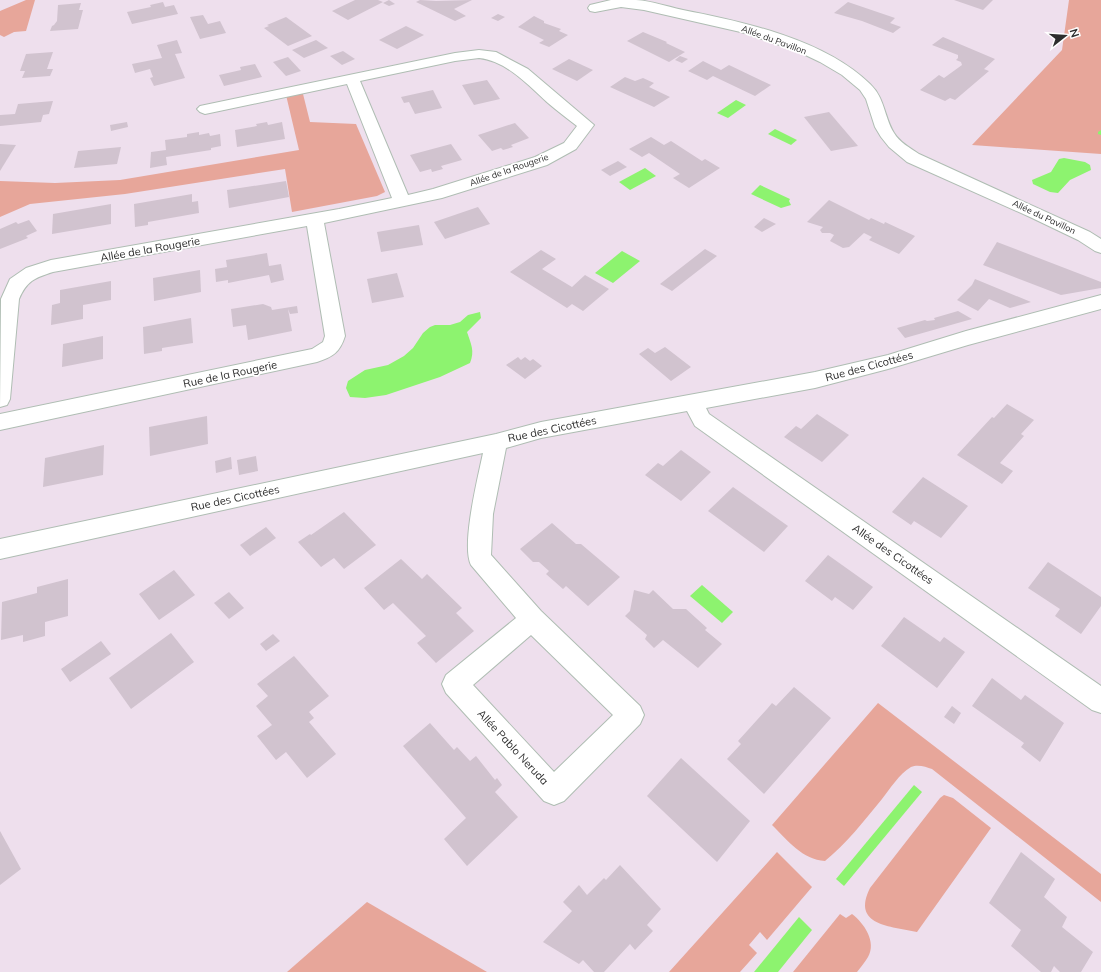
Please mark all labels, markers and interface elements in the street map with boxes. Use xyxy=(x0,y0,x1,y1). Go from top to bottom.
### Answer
north arrow xyxy=(1045,16,1085,56)
street label: Allée du Pavillon xyxy=(740,23,808,56)
text: N xyxy=(1067,27,1082,39)
street label: Allée de la Rougerie xyxy=(468,151,550,188)
street label: Allée du Pavillon xyxy=(1011,197,1078,236)
street label: Allée de la Rougerie xyxy=(99,233,201,265)
street label: Rue des Cicottées xyxy=(824,348,914,384)
street label: Rue de la Rougerie xyxy=(182,357,278,391)
street label: Rue des Cicottées xyxy=(506,413,598,445)
street label: Rue des Cicottées xyxy=(189,482,281,514)
street label: Allée des Cicottées xyxy=(850,521,936,587)
street label: Allée Pablo Neruda xyxy=(475,706,551,788)

